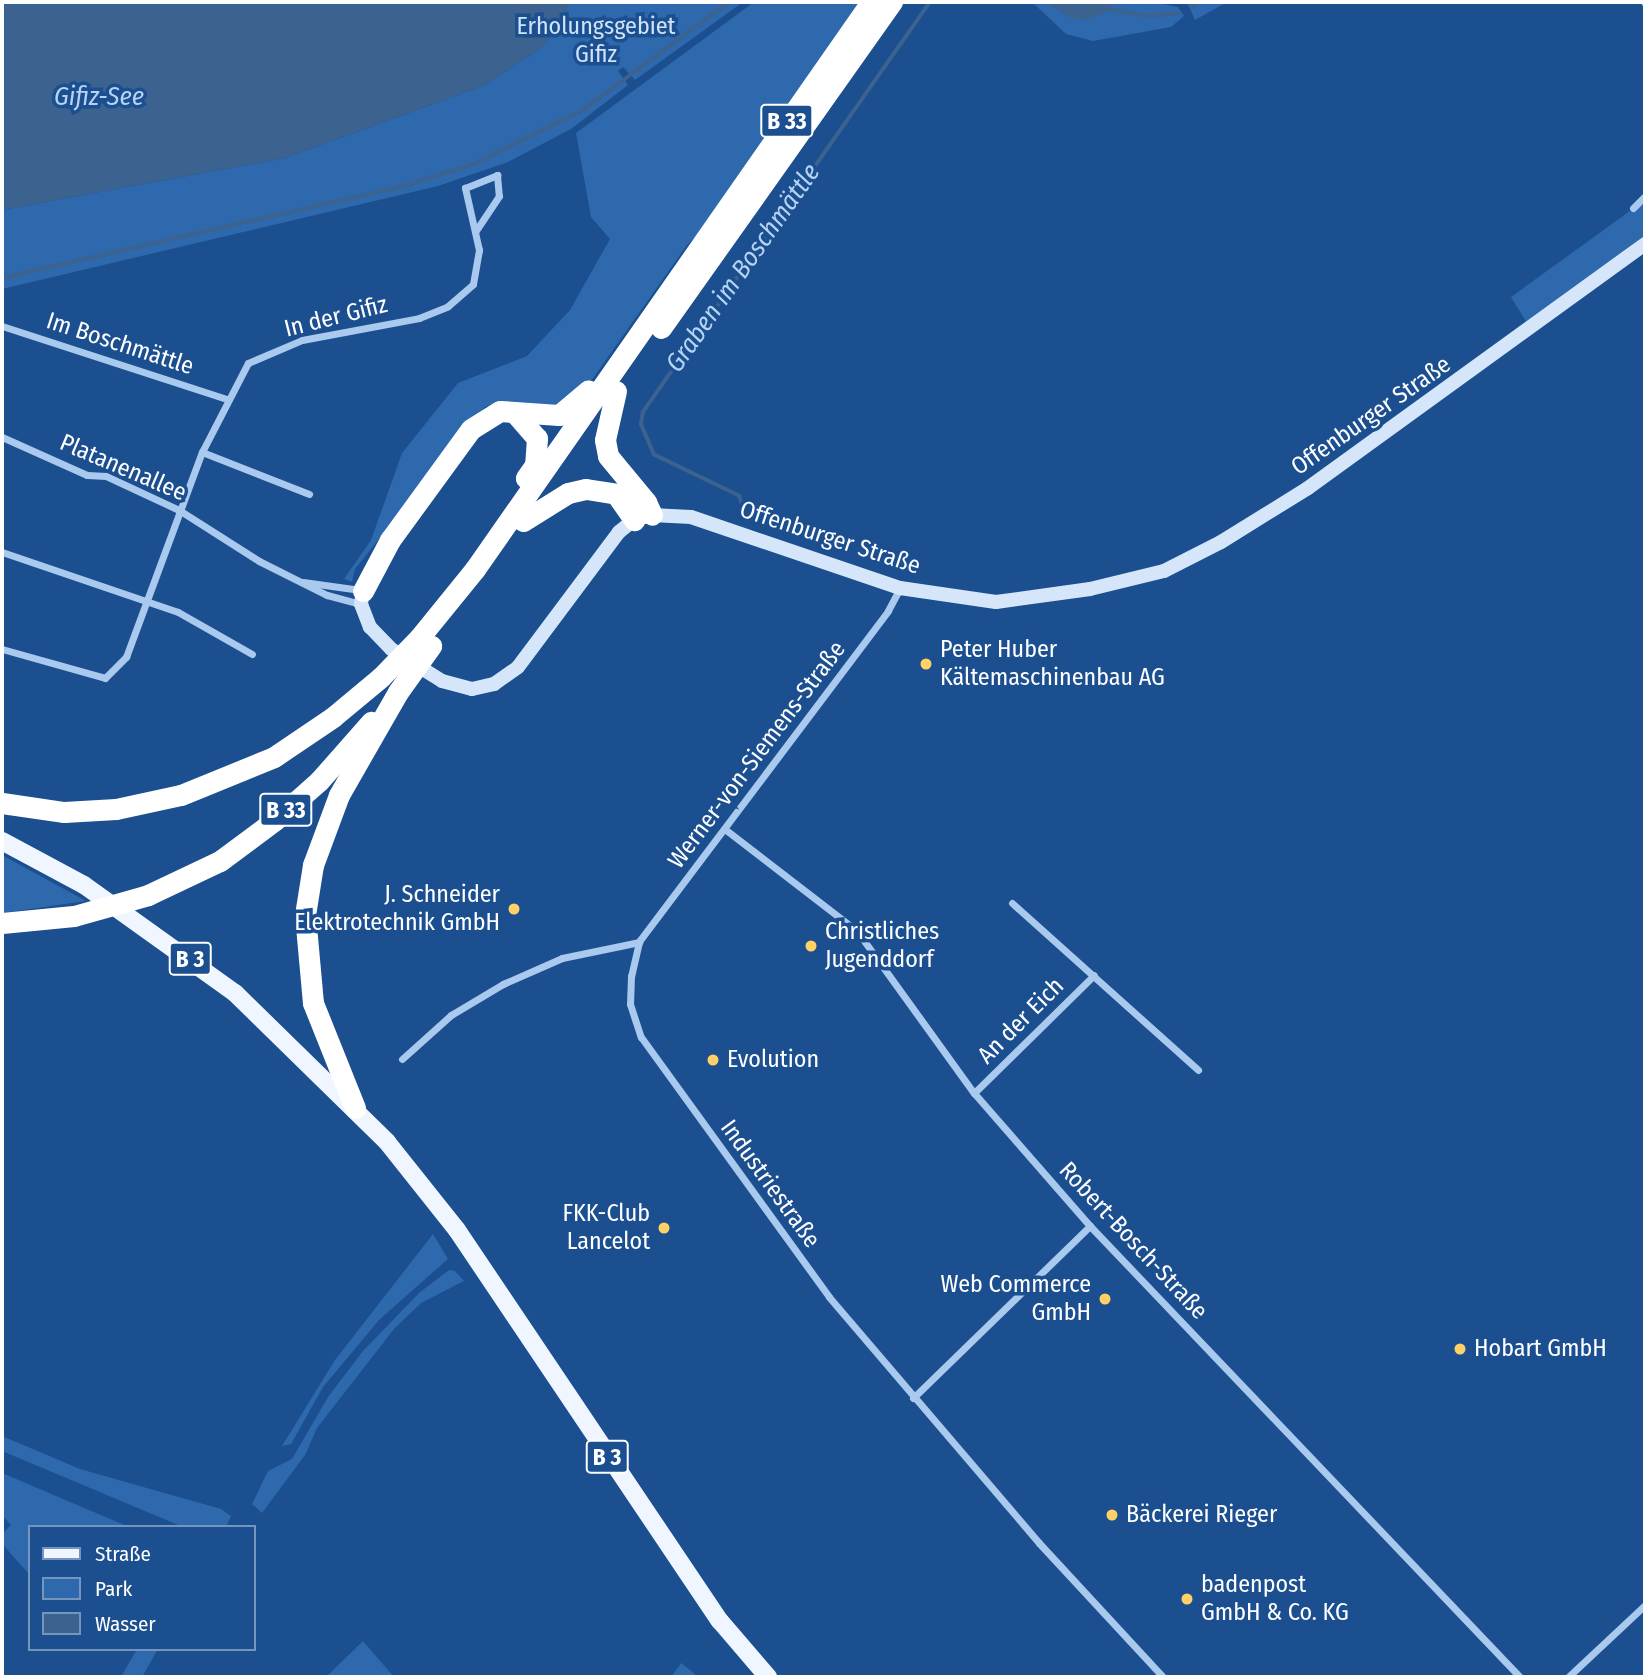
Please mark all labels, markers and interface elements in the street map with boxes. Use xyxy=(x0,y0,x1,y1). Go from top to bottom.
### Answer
park label: Erholungsgebiet Gifiz xyxy=(517,13,675,69)
water label: Gifiz-See xyxy=(54,81,144,113)
road number: B 33 xyxy=(759,102,815,140)
water label: Graben im Boschmättle xyxy=(659,158,827,378)
street label: In der Gifiz xyxy=(282,290,390,344)
street label: Im Boschmättle xyxy=(43,307,197,381)
street label: Offenburger Straße xyxy=(1286,350,1456,482)
street label: Platanenallee xyxy=(55,428,191,508)
street label: Offenburger Straße xyxy=(736,495,924,581)
street label: Werner-von-Siemens-Straße xyxy=(662,636,852,874)
place label: Peter Huber Kältemaschinenbau AG xyxy=(940,636,1165,692)
marker: Peter Huber Kältemaschinenbau AG xyxy=(918,656,934,672)
road number: B 33 xyxy=(258,790,314,830)
place label: J. Schneider Elektrotechnik GmbH xyxy=(294,881,500,937)
marker: J. Schneider Elektrotechnik GmbH xyxy=(506,901,522,917)
place label: Christliches Jugenddorf xyxy=(825,918,939,974)
marker: Christliches Jugenddorf xyxy=(803,938,819,954)
road number: B 3 xyxy=(167,940,213,978)
street label: An der Eich xyxy=(972,972,1070,1070)
place label: Evolution xyxy=(727,1046,819,1074)
marker: Evolution xyxy=(705,1052,721,1068)
street label: Industriestraße xyxy=(714,1114,826,1254)
street label: Robert-Bosch-Straße xyxy=(1053,1156,1213,1326)
place label: FKK-Club Lancelot xyxy=(562,1200,650,1256)
marker: FKK-Club Lancelot xyxy=(656,1220,672,1236)
place label: Web Commerce GmbH xyxy=(941,1271,1091,1327)
marker: Web Commerce GmbH xyxy=(1097,1291,1113,1307)
place label: Hobart GmbH xyxy=(1474,1335,1607,1363)
marker: Hobart GmbH xyxy=(1452,1341,1468,1357)
road number: B 3 xyxy=(584,1438,630,1476)
place label: Bäckerei Rieger xyxy=(1126,1501,1277,1529)
marker: Bäckerei Rieger xyxy=(1104,1507,1120,1523)
legend xyxy=(28,1525,256,1651)
text: Straße xyxy=(95,1541,151,1567)
place label: badenpost GmbH & Co. KG xyxy=(1201,1571,1349,1627)
text: Park xyxy=(95,1576,132,1602)
marker: badenpost GmbH & Co. KG xyxy=(1179,1591,1195,1607)
text: Wasser xyxy=(95,1611,156,1637)

